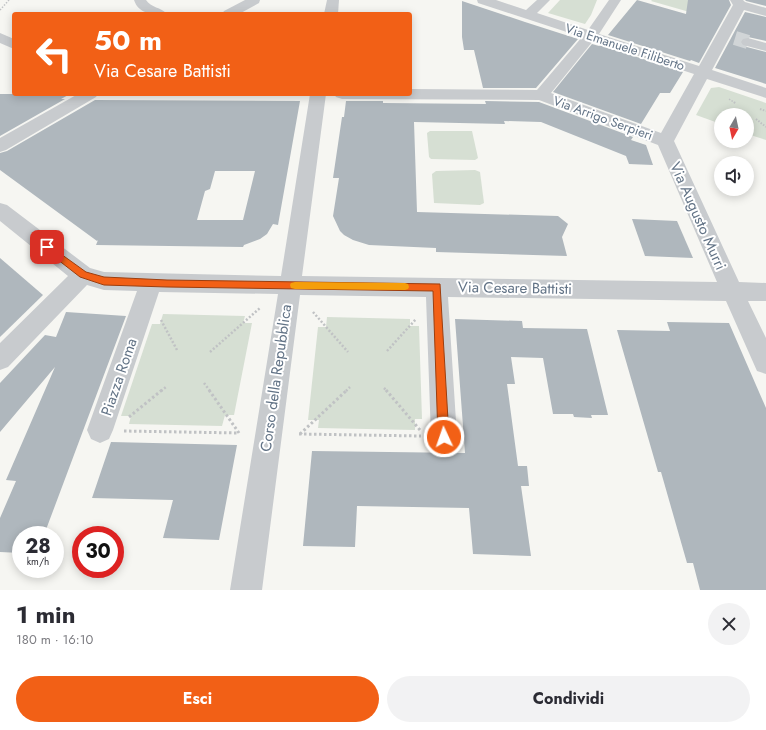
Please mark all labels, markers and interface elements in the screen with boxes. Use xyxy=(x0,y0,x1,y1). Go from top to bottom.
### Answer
street label: Via Emanuele Filiberto xyxy=(563,19,687,75)
text: 50 m xyxy=(94,20,162,61)
icon: left xyxy=(28,28,80,80)
text: Via Cesare Battisti xyxy=(94,58,231,84)
street label: Via Arrigo Serpieri xyxy=(550,91,656,145)
north arrow xyxy=(714,108,754,148)
map controls xyxy=(714,108,754,196)
button: sound xyxy=(714,156,754,196)
street label: Via Augusto Murri xyxy=(664,159,732,273)
pin xyxy=(30,230,64,264)
icon: arrive xyxy=(36,236,58,258)
street label: Via Cesare Battisti xyxy=(458,276,572,300)
street label: Corso della Repubblica xyxy=(255,303,297,453)
street label: Piazza Roma xyxy=(95,335,143,419)
position arrow xyxy=(423,416,465,458)
speed limit sign: 30 xyxy=(72,526,124,578)
text: 28 xyxy=(25,532,51,561)
text: km/h xyxy=(27,554,49,569)
text: 1 min xyxy=(16,597,76,632)
button: close xyxy=(708,603,750,645)
text: 180 m · 16:10 xyxy=(16,630,93,649)
button: Esci xyxy=(16,676,379,722)
button: Condividi xyxy=(387,676,750,722)

